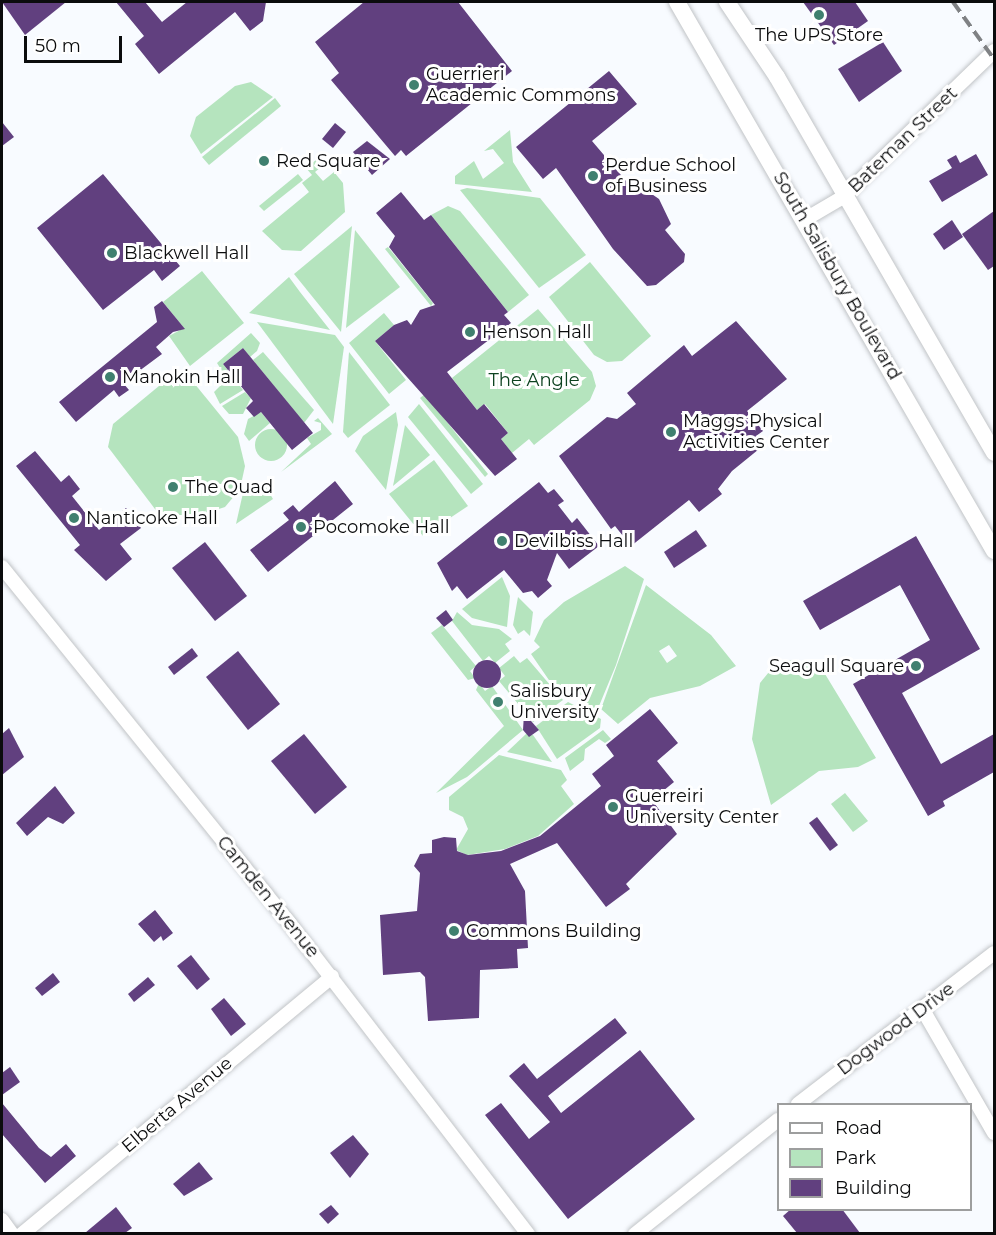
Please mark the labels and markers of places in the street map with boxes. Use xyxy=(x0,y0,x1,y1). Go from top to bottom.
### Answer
marker: The UPS Store xyxy=(812,8,826,22)
place label: The UPS Store xyxy=(755,24,883,46)
place label: Guerrieri Academic Commons xyxy=(426,64,616,106)
marker: Guerrieri Academic Commons xyxy=(407,78,421,92)
place label: Red Square xyxy=(276,150,381,172)
marker: Red Square xyxy=(257,154,271,168)
place label: Perdue School of Business xyxy=(605,155,736,198)
marker: Perdue School of Business xyxy=(586,169,600,183)
place label: Blackwell Hall xyxy=(124,242,249,264)
marker: Blackwell Hall xyxy=(105,246,119,260)
place label: Henson Hall xyxy=(482,321,592,343)
marker: Henson Hall xyxy=(463,325,477,339)
place label: Manokin Hall xyxy=(122,366,241,388)
marker: Manokin Hall xyxy=(103,370,117,384)
place label: Maggs Physical Activities Center xyxy=(683,411,830,454)
marker: Maggs Physical Activities Center xyxy=(664,425,678,439)
place label: The Quad xyxy=(185,476,273,498)
marker: The Quad xyxy=(166,480,180,494)
place label: Nanticoke Hall xyxy=(86,507,218,529)
marker: Nanticoke Hall xyxy=(67,511,81,525)
place label: Pocomoke Hall xyxy=(313,516,450,538)
marker: Pocomoke Hall xyxy=(294,520,308,534)
place label: Devilbiss Hall xyxy=(514,530,633,552)
marker: Devilbiss Hall xyxy=(495,534,509,548)
place label: Seagull Square xyxy=(769,655,904,677)
marker: Seagull Square xyxy=(909,659,923,673)
place label: Salisbury University xyxy=(510,681,599,724)
marker: Salisbury University xyxy=(491,695,505,709)
place label: Guerreiri University Center xyxy=(625,786,779,828)
marker: Guerreiri University Center xyxy=(606,800,620,814)
place label: Commons Building xyxy=(466,920,642,942)
marker: Commons Building xyxy=(447,924,461,938)

